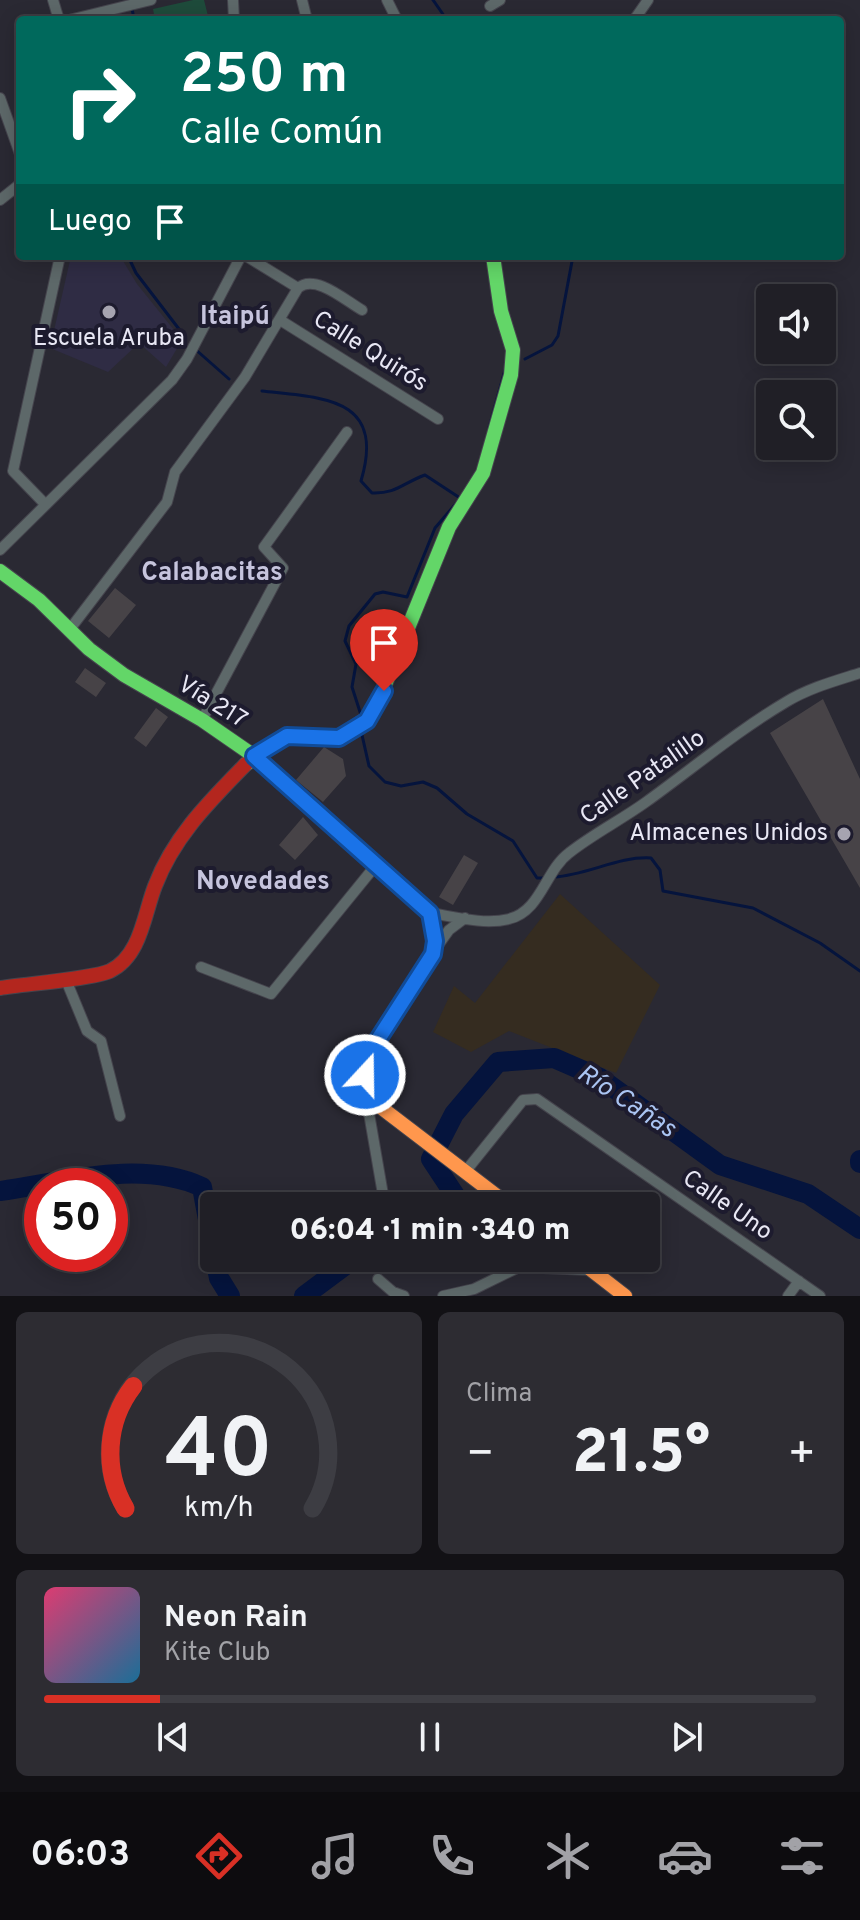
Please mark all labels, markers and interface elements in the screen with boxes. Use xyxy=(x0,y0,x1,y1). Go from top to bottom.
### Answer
text: 250 m xyxy=(180,42,348,112)
icon: right xyxy=(48,48,152,152)
text: Calle Común xyxy=(180,111,383,157)
icon: arrive xyxy=(148,200,192,244)
text: Luego xyxy=(48,204,132,241)
map controls xyxy=(756,284,836,460)
button: sound xyxy=(756,284,836,364)
district label: Itaipú xyxy=(200,301,270,334)
marker: Escuela Aruba xyxy=(100,303,118,321)
street label: Calle Quirós xyxy=(307,305,433,399)
place label: Escuela Aruba xyxy=(33,324,185,354)
button: search xyxy=(756,380,836,460)
district label: Calabacitas xyxy=(141,557,283,590)
pin xyxy=(350,609,418,691)
icon: arrive xyxy=(362,621,406,665)
street label: Vía 217 xyxy=(172,670,252,736)
street label: Calle Patalillo xyxy=(575,724,711,832)
place label: Almacenes Unidos xyxy=(629,819,828,849)
marker: Almacenes Unidos xyxy=(835,825,853,843)
district label: Novedades xyxy=(196,866,330,899)
position arrow xyxy=(323,1033,407,1117)
water label: Río Cañas xyxy=(570,1058,683,1147)
street label: Calle Uno xyxy=(676,1164,778,1248)
speed limit sign: 50 xyxy=(24,1168,128,1272)
text: 06:04 · 1 min · 340 m xyxy=(290,1213,570,1250)
text: Clima xyxy=(466,1378,532,1411)
text: 40 xyxy=(165,1402,273,1507)
text: 21.5° xyxy=(572,1418,710,1494)
text: − xyxy=(466,1428,494,1484)
text: + xyxy=(788,1428,816,1484)
text: km/h xyxy=(184,1491,254,1527)
text: Neon Rain xyxy=(164,1600,308,1637)
text: Kite Club xyxy=(164,1637,270,1670)
icon: previous xyxy=(151,1715,195,1759)
icon: pause xyxy=(408,1715,452,1759)
icon: next xyxy=(665,1715,709,1759)
icon: directions xyxy=(191,1828,247,1884)
icon: music xyxy=(307,1828,363,1884)
icon: phone xyxy=(424,1828,480,1884)
icon: climate xyxy=(540,1828,596,1884)
icon: car xyxy=(657,1828,713,1884)
icon: filters xyxy=(774,1828,830,1884)
text: 06:03 xyxy=(30,1833,130,1879)

